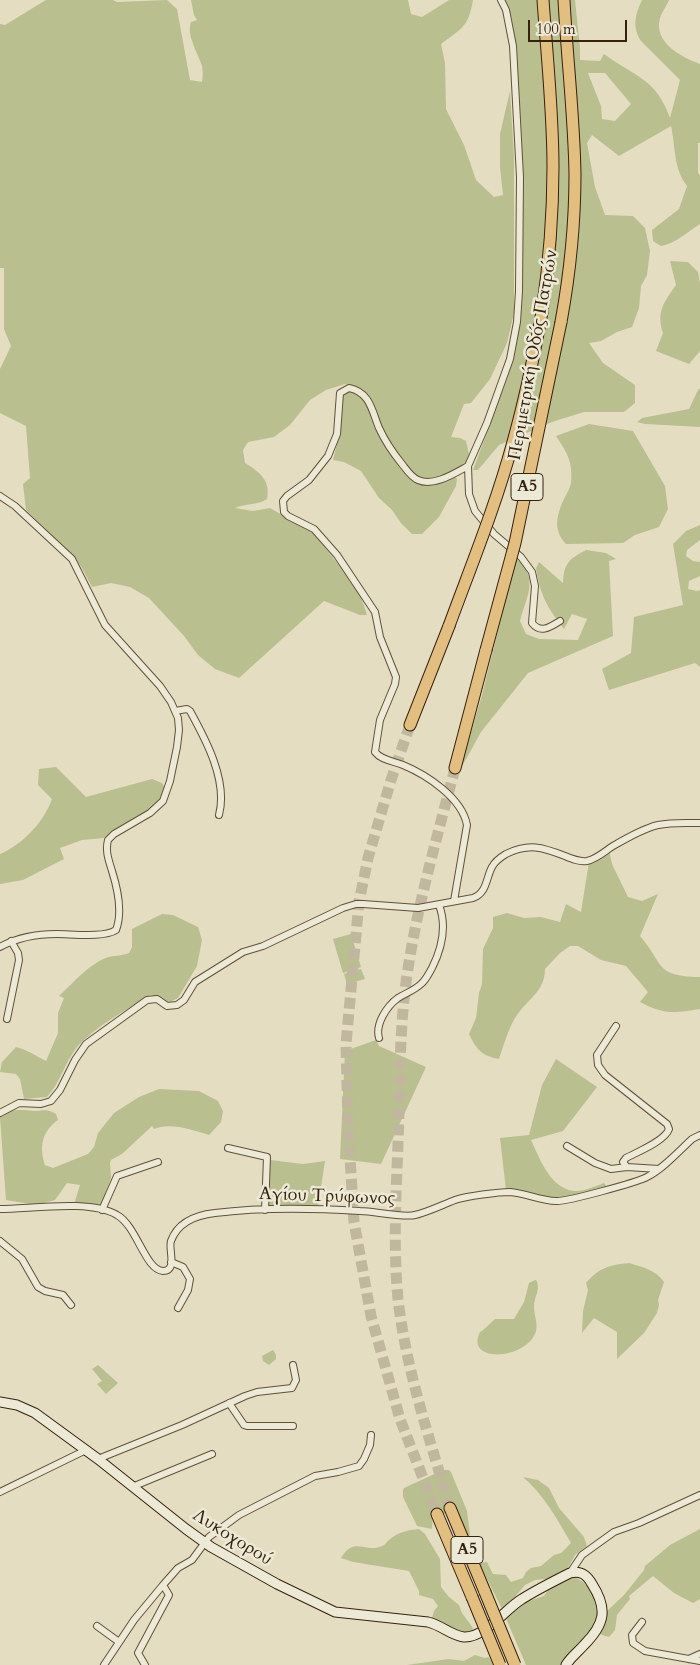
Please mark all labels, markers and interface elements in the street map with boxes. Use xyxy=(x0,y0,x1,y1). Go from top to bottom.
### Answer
scale bar xyxy=(530,10,629,42)
text: 100 m xyxy=(536,19,576,39)
street label: Περιμετρική Οδός Πατρών xyxy=(505,248,563,462)
road number: Α5 xyxy=(511,474,543,501)
street label: Αγίου Τρύφωνος xyxy=(259,1184,395,1210)
street label: Λυκοχορού xyxy=(188,1505,276,1571)
road number: Α5 xyxy=(451,1536,483,1564)

